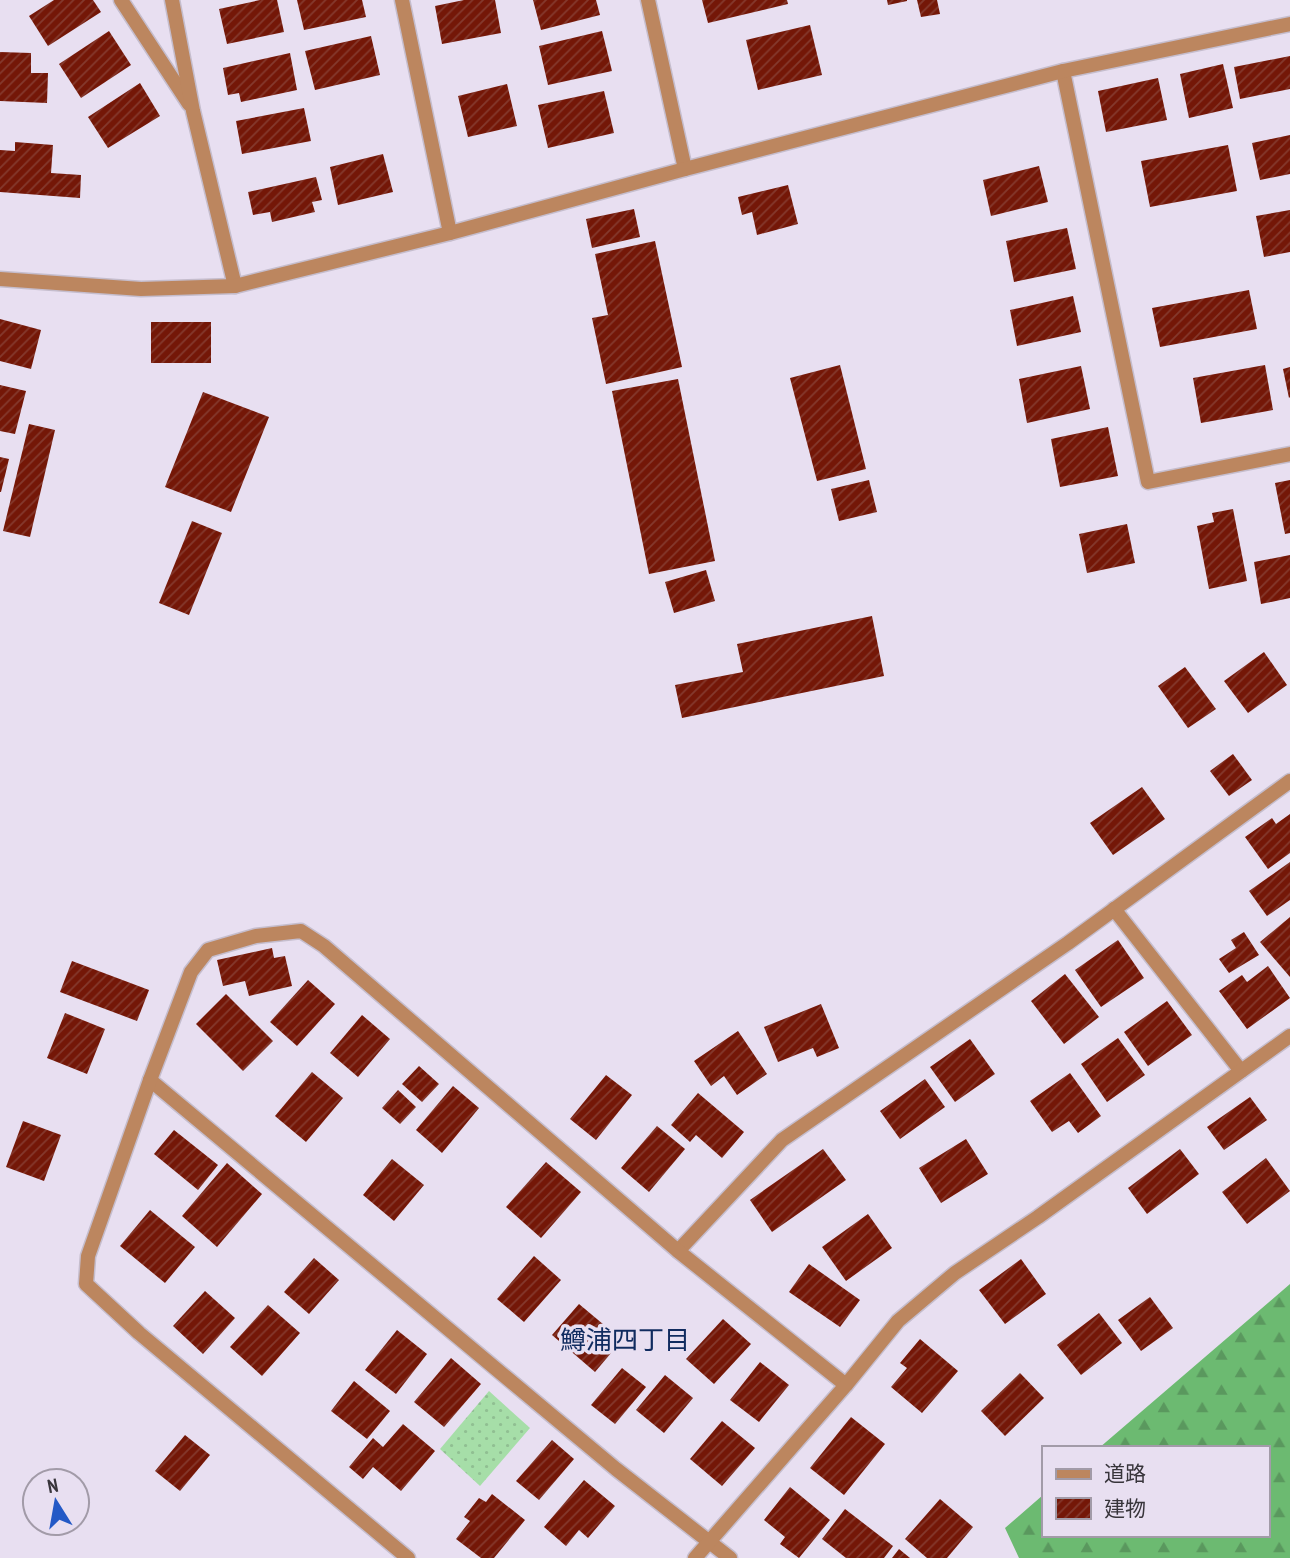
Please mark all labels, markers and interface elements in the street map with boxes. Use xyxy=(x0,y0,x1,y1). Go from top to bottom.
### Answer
district label: 鱒浦四丁目 xyxy=(560,1323,690,1356)
legend xyxy=(1042,1446,1269,1537)
text: 道路 xyxy=(1104,1460,1146,1487)
north arrow xyxy=(21,1467,91,1537)
text: N xyxy=(45,1473,60,1498)
text: 建物 xyxy=(1104,1495,1146,1522)

